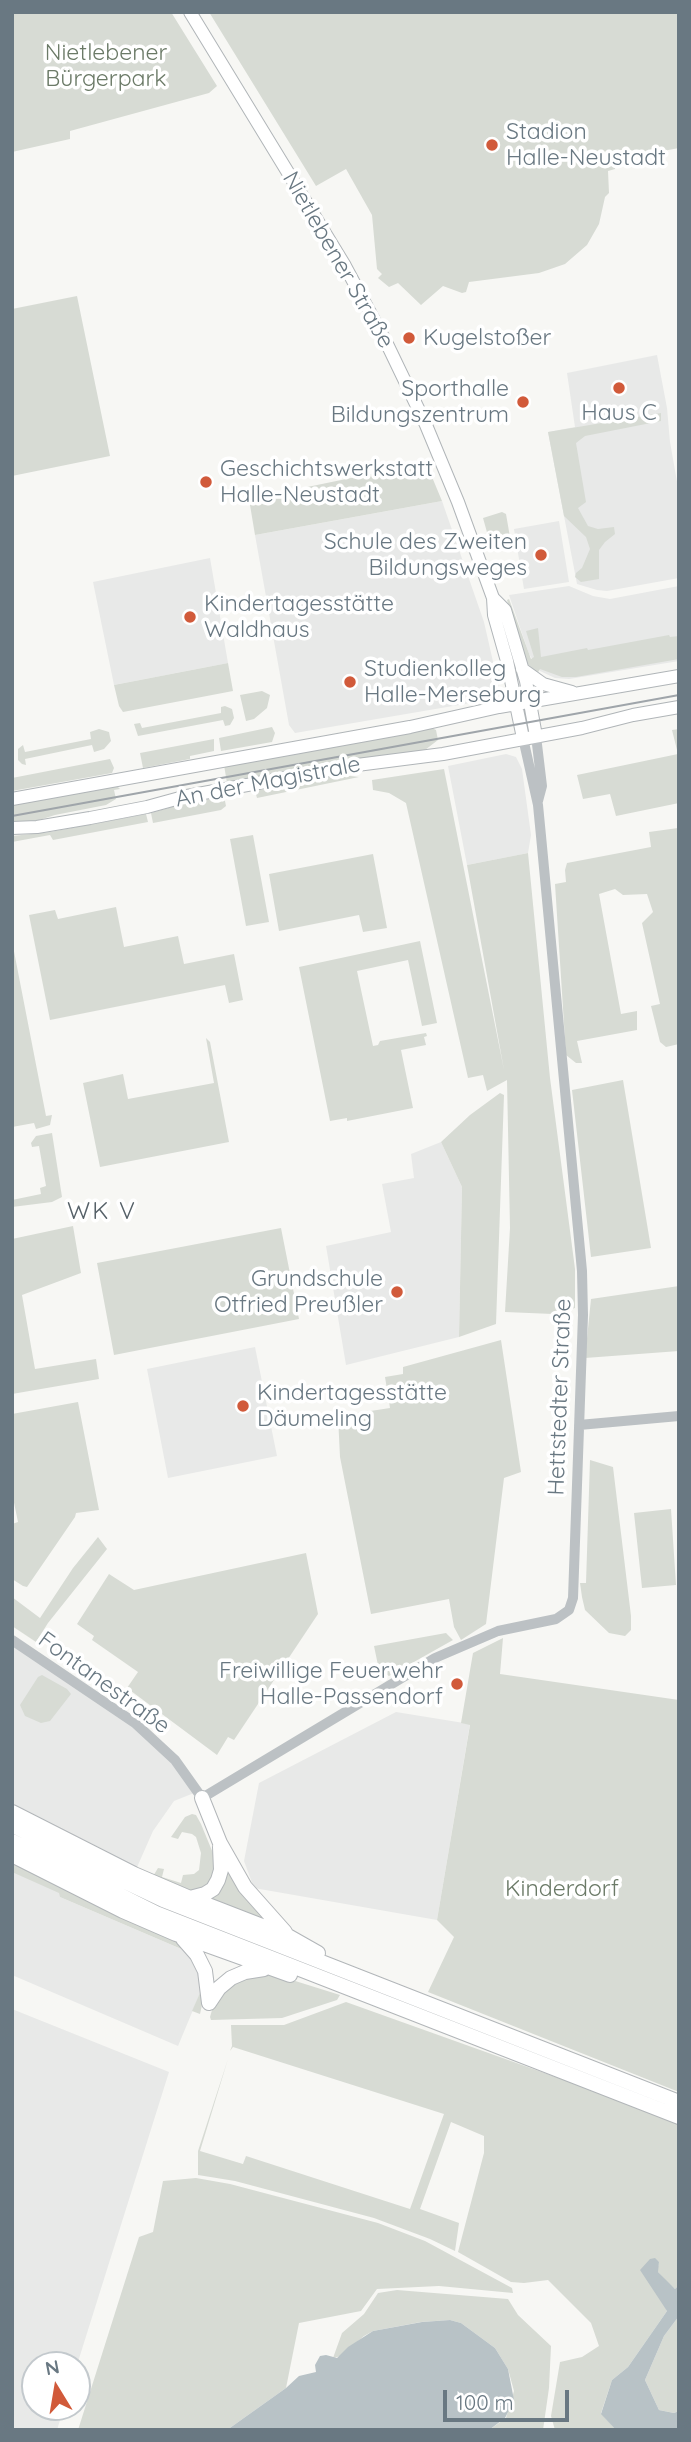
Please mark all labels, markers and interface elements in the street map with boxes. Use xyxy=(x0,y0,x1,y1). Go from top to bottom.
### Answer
park label: Nietlebener Bürgerpark xyxy=(45,39,167,93)
place label: Stadion Halle-Neustadt xyxy=(506,118,666,172)
marker: Stadion Halle-Neustadt xyxy=(484,137,500,153)
street label: Nietlebener Straße xyxy=(276,167,400,353)
place label: Kugelstoßer xyxy=(423,324,551,352)
marker: Kugelstoßer xyxy=(401,330,417,346)
place label: Sporthalle Bildungszentrum xyxy=(331,375,509,429)
marker: Haus C xyxy=(611,380,627,396)
marker: Sporthalle Bildungszentrum xyxy=(515,394,531,410)
place label: Haus C xyxy=(581,399,657,427)
place label: Geschichtswerkstatt Halle-Neustadt xyxy=(220,455,433,509)
marker: Geschichtswerkstatt Halle-Neustadt xyxy=(198,474,214,490)
place label: Schule des Zweiten Bildungsweges xyxy=(324,528,527,582)
marker: Schule des Zweiten Bildungsweges xyxy=(533,547,549,563)
place label: Kindertagesstätte Waldhaus xyxy=(204,590,394,644)
marker: Kindertagesstätte Waldhaus xyxy=(182,609,198,625)
place label: Studienkolleg Halle-Merseburg xyxy=(364,655,541,709)
marker: Studienkolleg Halle-Merseburg xyxy=(342,674,358,690)
street label: An der Magistrale xyxy=(173,751,363,813)
district label: WK V xyxy=(68,1198,136,1226)
place label: Grundschule Otfried Preußler xyxy=(214,1265,383,1319)
marker: Grundschule Otfried Preußler xyxy=(389,1284,405,1300)
street label: Hettstedter Straße xyxy=(543,1298,577,1496)
place label: Kindertagesstätte Däumeling xyxy=(257,1379,447,1433)
marker: Kindertagesstätte Däumeling xyxy=(235,1398,251,1414)
street label: Fontanestraße xyxy=(33,1626,175,1740)
place label: Freiwillige Feuerwehr Halle-Passendorf xyxy=(219,1657,443,1711)
marker: Freiwillige Feuerwehr Halle-Passendorf xyxy=(449,1676,465,1692)
park label: Kinderdorf xyxy=(505,1875,619,1903)
north arrow xyxy=(21,2351,91,2421)
text: N xyxy=(43,2354,62,2380)
scale bar xyxy=(446,2376,572,2420)
text: 100 m xyxy=(456,2389,514,2415)

